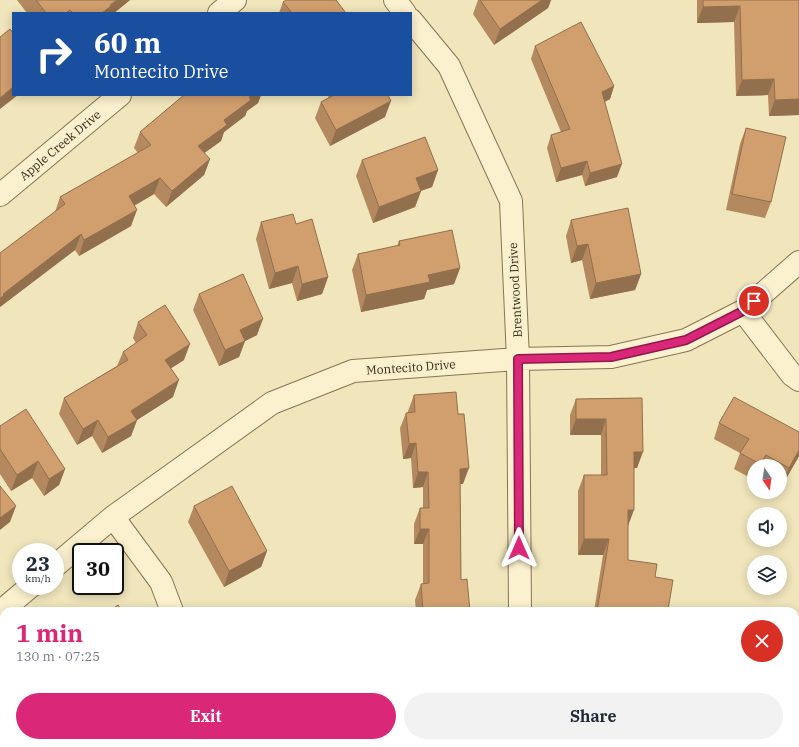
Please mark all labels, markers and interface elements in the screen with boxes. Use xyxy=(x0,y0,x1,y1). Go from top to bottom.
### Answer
text: 60 m xyxy=(94,24,161,61)
icon: right xyxy=(28,28,80,80)
text: Montecito Drive xyxy=(94,60,228,83)
street label: Apple Creek Drive xyxy=(16,107,104,183)
street label: Brentwood Drive xyxy=(505,242,525,338)
pin xyxy=(737,284,771,318)
icon: arrive xyxy=(743,290,765,312)
street label: Montecito Drive xyxy=(366,356,456,378)
north arrow xyxy=(747,459,787,499)
map controls xyxy=(747,459,787,595)
button: sound xyxy=(747,507,787,547)
position arrow xyxy=(498,527,540,569)
speed limit sign: 30 xyxy=(72,543,124,595)
text: 23 xyxy=(26,550,50,577)
button: layers xyxy=(747,555,787,595)
text: km/h xyxy=(25,572,51,585)
text: 1 min xyxy=(16,617,83,649)
button: close xyxy=(741,620,783,662)
text: 130 m · 07:25 xyxy=(16,648,100,665)
button: Exit xyxy=(16,693,396,739)
button: Share xyxy=(404,693,783,739)

